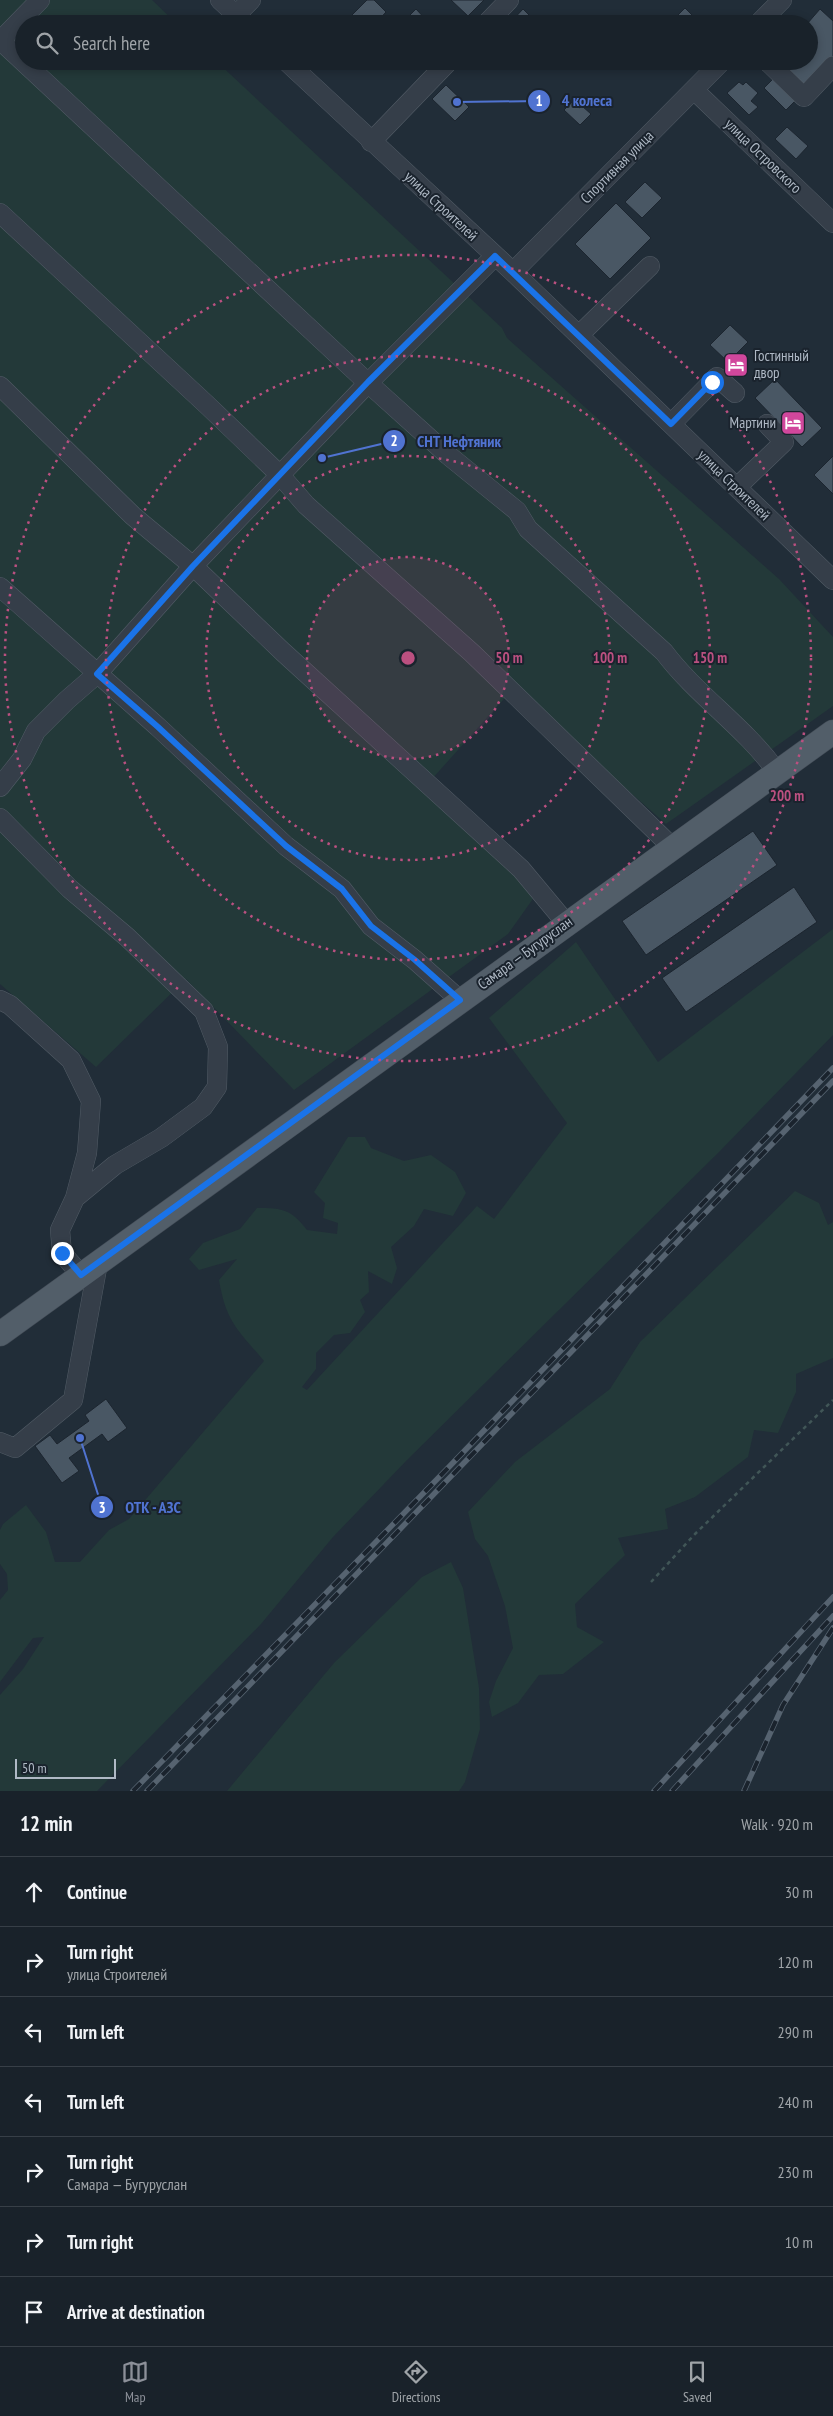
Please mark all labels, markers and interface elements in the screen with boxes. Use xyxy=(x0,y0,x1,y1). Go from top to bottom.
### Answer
search box xyxy=(15,15,818,70)
icon: search xyxy=(33,29,61,57)
text: Search here xyxy=(73,31,150,55)
callout: 4 колеса xyxy=(527,85,622,116)
text: 4 колеса xyxy=(562,90,613,110)
text: 1 xyxy=(535,91,543,110)
street label: улица Островского xyxy=(721,114,806,197)
street label: Спортивная улица xyxy=(576,126,657,207)
street label: улица Строителей xyxy=(401,167,482,245)
place label: Гостинный двор xyxy=(754,346,809,382)
hotel icon: Гостинный двор xyxy=(723,352,749,378)
route start xyxy=(701,371,724,394)
hotel icon: Мартини xyxy=(780,410,806,436)
place label: Мартини xyxy=(730,413,776,432)
callout: СНТ Нефтяник xyxy=(382,426,511,457)
text: 2 xyxy=(390,431,398,450)
text: СНТ Нефтяник xyxy=(417,431,501,451)
street label: улица Строителей xyxy=(694,445,775,524)
text: 50 m xyxy=(495,648,523,667)
text: 100 m xyxy=(593,648,627,667)
text: 150 m xyxy=(693,648,727,667)
centre of rings xyxy=(399,649,417,667)
text: 200 m xyxy=(770,786,804,805)
street label: Самара — Бугуруслан xyxy=(474,912,576,993)
route end xyxy=(51,1242,74,1265)
callout: ОТК - АЗС xyxy=(89,1492,192,1523)
text: ОТК - АЗС xyxy=(125,1497,181,1517)
text: 3 xyxy=(98,1498,106,1517)
scale bar xyxy=(15,1756,116,1779)
text: 50 m xyxy=(22,1759,47,1777)
text: 12 min xyxy=(20,1810,72,1837)
text: Walk · 920 m xyxy=(741,1814,813,1834)
icon: ahead xyxy=(20,1878,48,1906)
text: Continue xyxy=(67,1880,127,1904)
text: 30 m xyxy=(785,1882,813,1902)
text: Turn right xyxy=(67,1940,133,1964)
icon: right xyxy=(20,1948,48,1976)
text: 120 m xyxy=(778,1952,813,1972)
text: улица Строителей xyxy=(67,1964,167,1984)
icon: left xyxy=(20,2018,48,2046)
text: Turn left xyxy=(67,2020,124,2044)
text: 290 m xyxy=(778,2022,813,2042)
icon: left xyxy=(20,2088,48,2116)
text: Turn left xyxy=(67,2090,124,2114)
text: 240 m xyxy=(778,2092,813,2112)
text: Turn right xyxy=(67,2150,133,2174)
icon: right xyxy=(20,2158,48,2186)
text: 230 m xyxy=(778,2162,813,2182)
text: Самара — Бугуруслан xyxy=(67,2174,187,2194)
icon: right xyxy=(20,2228,48,2256)
text: Turn right xyxy=(67,2230,133,2254)
text: 10 m xyxy=(785,2232,813,2252)
icon: arrive xyxy=(20,2298,48,2326)
text: Arrive at destination xyxy=(67,2300,205,2324)
tab: Map xyxy=(121,2358,149,2406)
tab: Directions xyxy=(392,2358,440,2406)
tab: Saved xyxy=(683,2358,712,2406)

